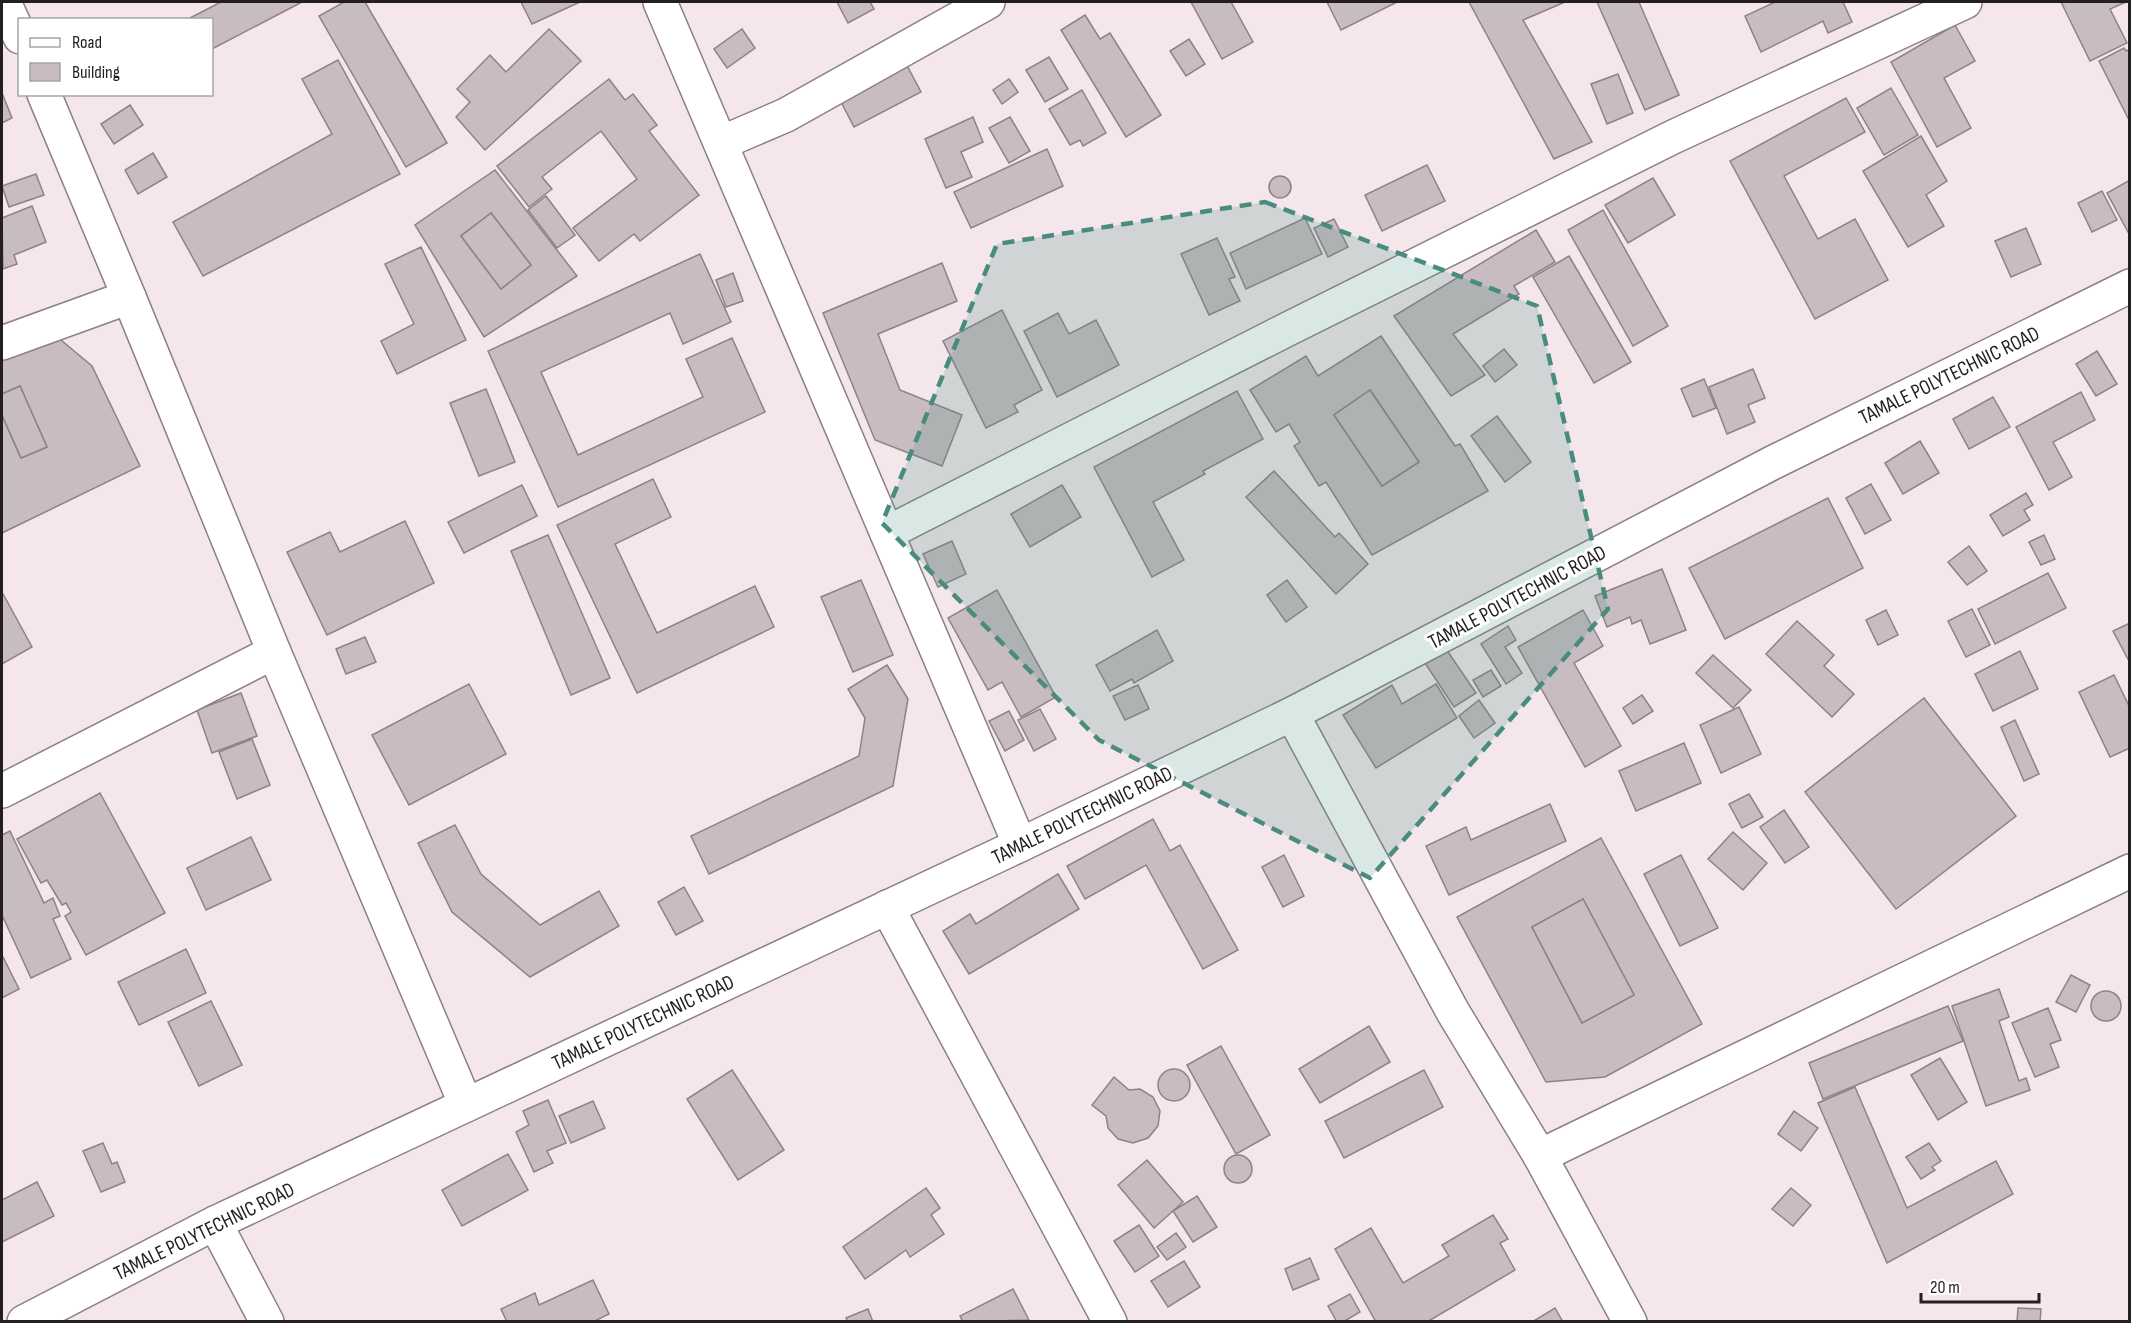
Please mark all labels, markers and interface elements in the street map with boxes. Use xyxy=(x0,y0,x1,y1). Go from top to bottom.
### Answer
legend xyxy=(18,18,213,96)
text: Road xyxy=(72,32,102,53)
text: Building xyxy=(72,62,120,83)
street label: TAMALE POLYTECHNIC ROAD xyxy=(1855,321,2044,430)
street label: TAMALE POLYTECHNIC ROAD xyxy=(1424,540,1610,655)
street label: TAMALE POLYTECHNIC ROAD xyxy=(988,761,1177,870)
street label: TAMALE POLYTECHNIC ROAD xyxy=(548,969,738,1076)
street label: TAMALE POLYTECHNIC ROAD xyxy=(110,1177,299,1286)
scale bar xyxy=(1921,1266,2040,1304)
text: 20 m xyxy=(1930,1277,1960,1298)

